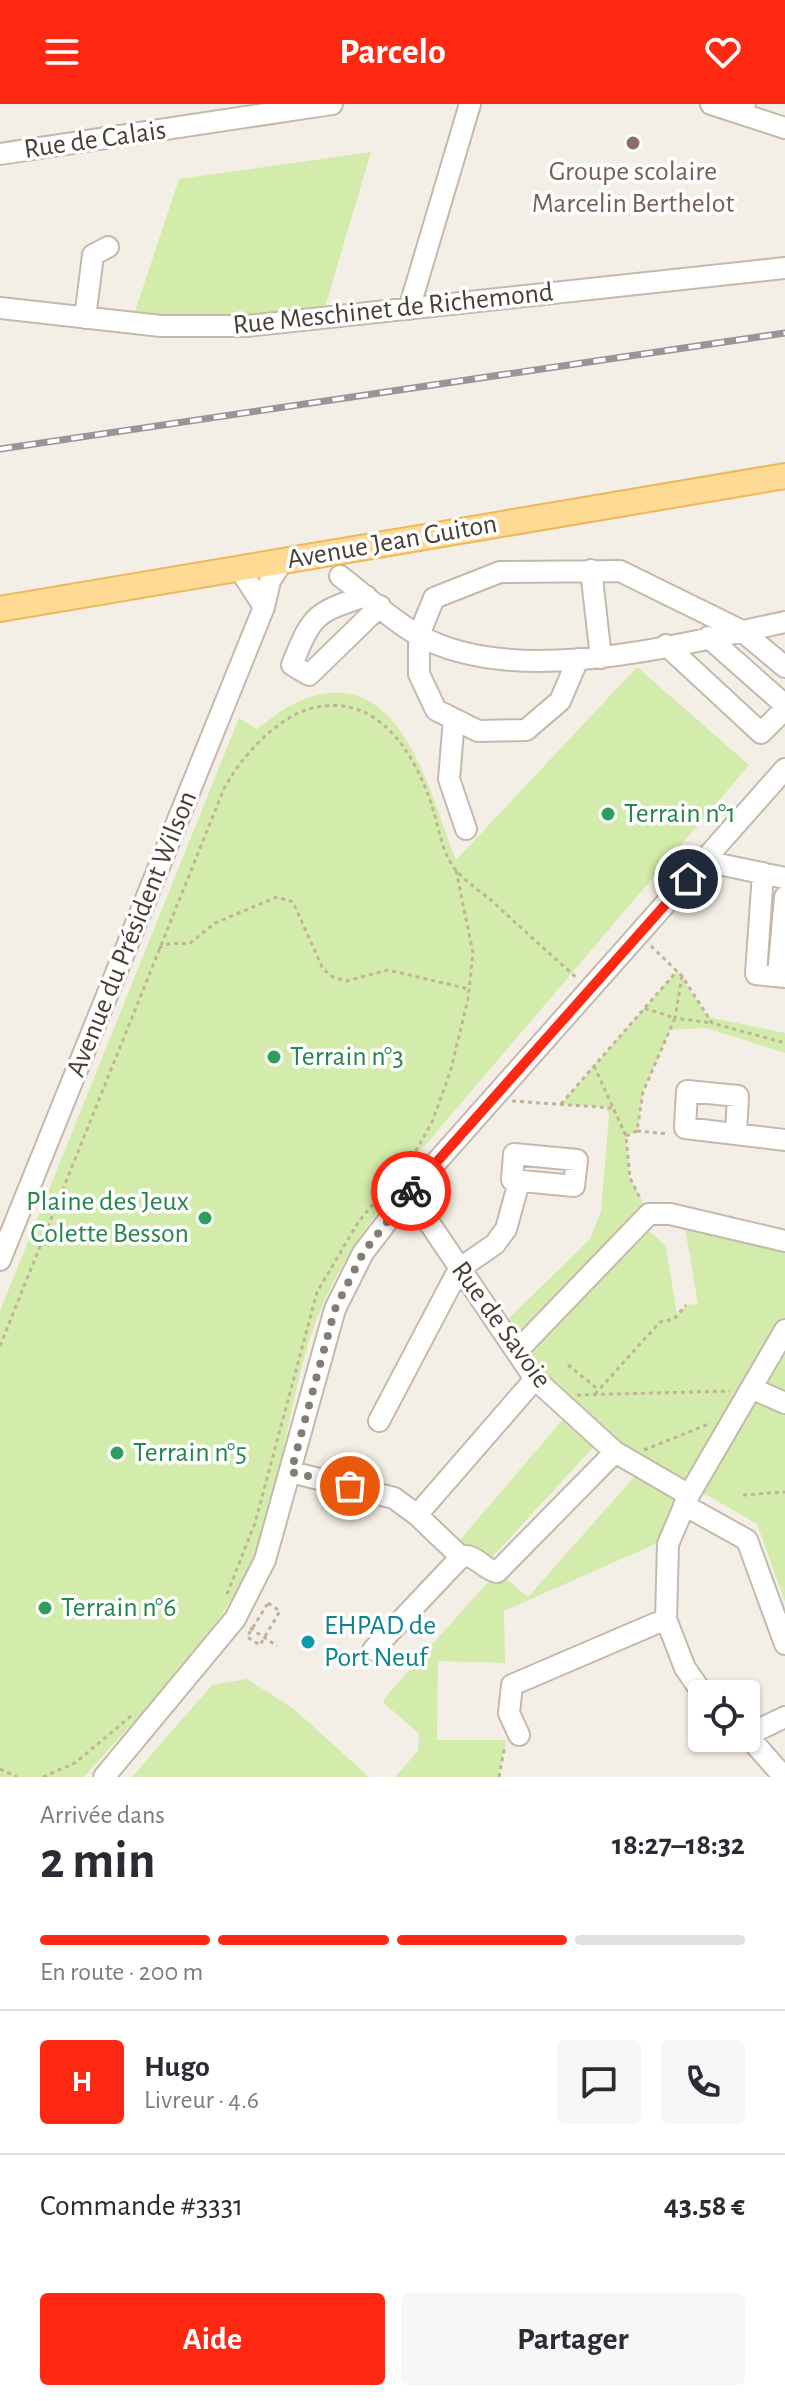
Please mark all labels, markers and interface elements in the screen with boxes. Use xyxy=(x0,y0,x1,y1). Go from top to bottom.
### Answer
icon: menu xyxy=(40,30,84,74)
icon: heart xyxy=(701,30,745,74)
text: Parcelo xyxy=(339,34,446,70)
street label: Rue de Calais xyxy=(22,116,168,164)
marker: Groupe scolaire Marcelin Berthelot xyxy=(624,134,642,152)
place label: Groupe scolaire Marcelin Berthelot xyxy=(532,158,734,218)
street label: Rue Meschinet de Richemond xyxy=(231,278,555,340)
street label: Avenue Jean Guiton xyxy=(285,510,499,574)
street label: Avenue du Président Wilson xyxy=(62,787,202,1081)
place label: Terrain n°1 xyxy=(624,800,736,828)
marker: Terrain n°1 xyxy=(599,805,617,823)
pin xyxy=(654,845,722,913)
icon: home xyxy=(666,857,710,901)
place label: Terrain n°3 xyxy=(290,1043,404,1071)
marker: Terrain n°3 xyxy=(265,1048,283,1066)
courier xyxy=(371,1151,451,1231)
icon: bike xyxy=(389,1169,433,1213)
place label: Plaine des Jeux Colette Besson xyxy=(26,1188,189,1248)
marker: Plaine des Jeux Colette Besson xyxy=(196,1209,214,1227)
street label: Rue de Savoie xyxy=(446,1257,556,1393)
place label: Terrain n°5 xyxy=(133,1439,247,1467)
marker: Terrain n°5 xyxy=(108,1444,126,1462)
pin xyxy=(316,1452,384,1520)
icon: bag xyxy=(328,1464,372,1508)
place label: Terrain n°6 xyxy=(61,1594,176,1622)
marker: Terrain n°6 xyxy=(36,1599,54,1617)
place label: EHPAD de Port Neuf xyxy=(324,1612,436,1672)
marker: EHPAD de Port Neuf xyxy=(299,1633,317,1651)
map controls xyxy=(688,1680,760,1752)
button: locate xyxy=(688,1680,760,1752)
text: Arrivée dans xyxy=(40,1802,165,1828)
text: 18:27–18:32 xyxy=(612,1830,745,1860)
text: 2 min xyxy=(40,1835,155,1887)
text: En route · 200 m xyxy=(40,1959,203,1985)
button: chat xyxy=(557,2040,641,2124)
button: phone xyxy=(661,2040,745,2124)
text: Hugo xyxy=(144,2052,210,2082)
text: H xyxy=(72,2067,92,2097)
text: Livreur · 4.6 xyxy=(144,2087,259,2113)
text: Commande #3331 xyxy=(40,2191,243,2221)
text: 43.58 € xyxy=(664,2191,745,2221)
button: Aide xyxy=(40,2293,385,2385)
button: Partager xyxy=(401,2293,745,2385)

